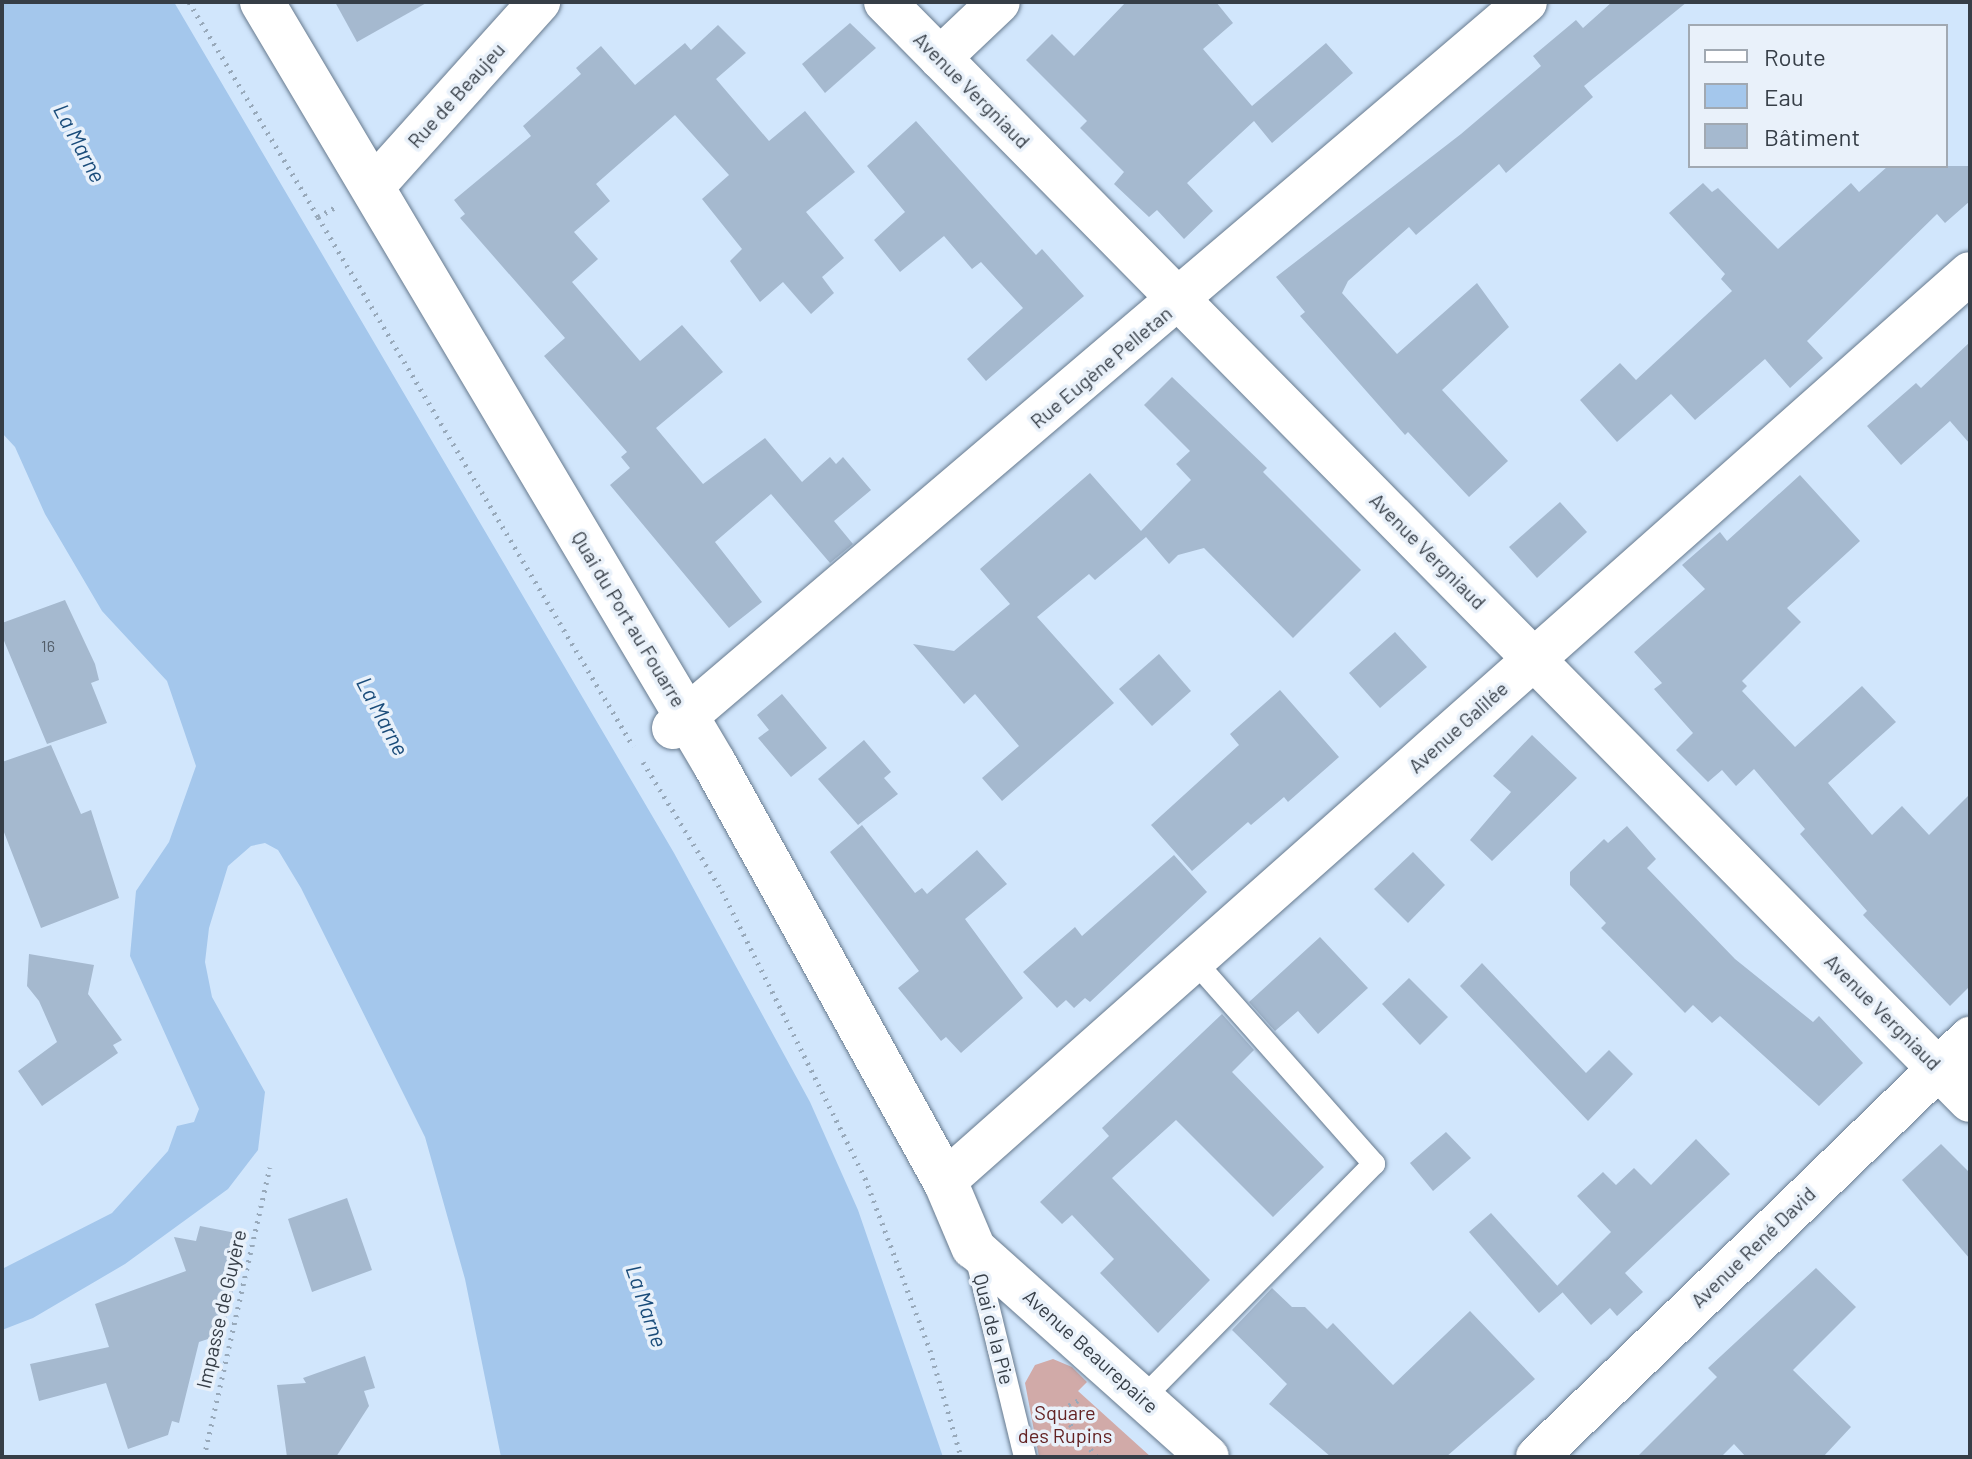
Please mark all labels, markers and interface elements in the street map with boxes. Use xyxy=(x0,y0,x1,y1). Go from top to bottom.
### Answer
legend xyxy=(1688,24,1948,168)
street label: Avenue Vergniaud xyxy=(909,27,1035,153)
street label: Rue de Beaujeu xyxy=(402,37,510,153)
text: Route xyxy=(1764,42,1826,71)
text: Eau xyxy=(1764,82,1804,111)
water label: La Marne xyxy=(48,99,112,187)
text: Bâtiment xyxy=(1764,122,1860,151)
street label: Rue Eugène Pelletan xyxy=(1025,301,1177,433)
street label: Avenue Vergniaud xyxy=(1365,488,1491,614)
street label: Quai du Port au Fouarre xyxy=(567,527,691,711)
house number: 16 xyxy=(41,636,55,656)
water label: La Marne xyxy=(351,672,415,760)
street label: Avenue Galilée xyxy=(1403,676,1513,778)
street label: Avenue Vergniaud xyxy=(1820,949,1946,1075)
street label: Avenue René David xyxy=(1686,1182,1820,1312)
street label: Impasse de Guyère xyxy=(191,1227,251,1391)
water label: La Marne xyxy=(621,1261,673,1351)
street label: Quai de la Pie xyxy=(969,1271,1019,1387)
street label: Avenue Beaurepaire xyxy=(1018,1284,1164,1418)
park label: Square des Rupins xyxy=(1018,1401,1112,1448)

